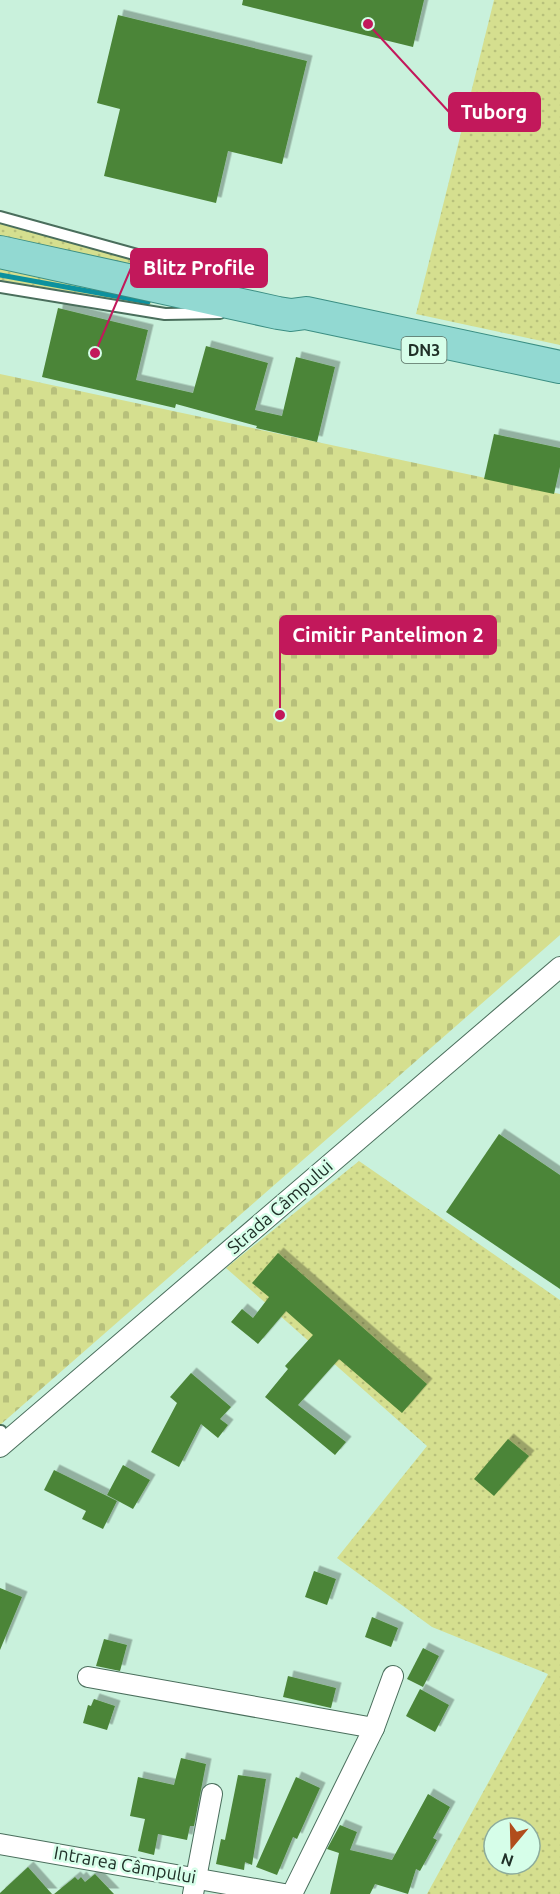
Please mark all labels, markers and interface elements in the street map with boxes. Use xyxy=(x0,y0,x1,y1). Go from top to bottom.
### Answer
callout: Tuborg xyxy=(449,93,540,131)
text: Tuborg xyxy=(461,100,527,123)
callout: Blitz Profile xyxy=(131,249,267,287)
text: Blitz Profile xyxy=(143,256,255,279)
road number: DN3 xyxy=(402,337,446,363)
callout: Cimitir Pantelimon 2 xyxy=(280,616,496,654)
text: Cimitir Pantelimon 2 xyxy=(292,623,484,646)
street label: Strada Câmpului xyxy=(223,1155,336,1257)
north arrow xyxy=(482,1816,542,1876)
street label: Intrarea Câmpului xyxy=(52,1842,198,1886)
text: N xyxy=(499,1850,516,1871)

